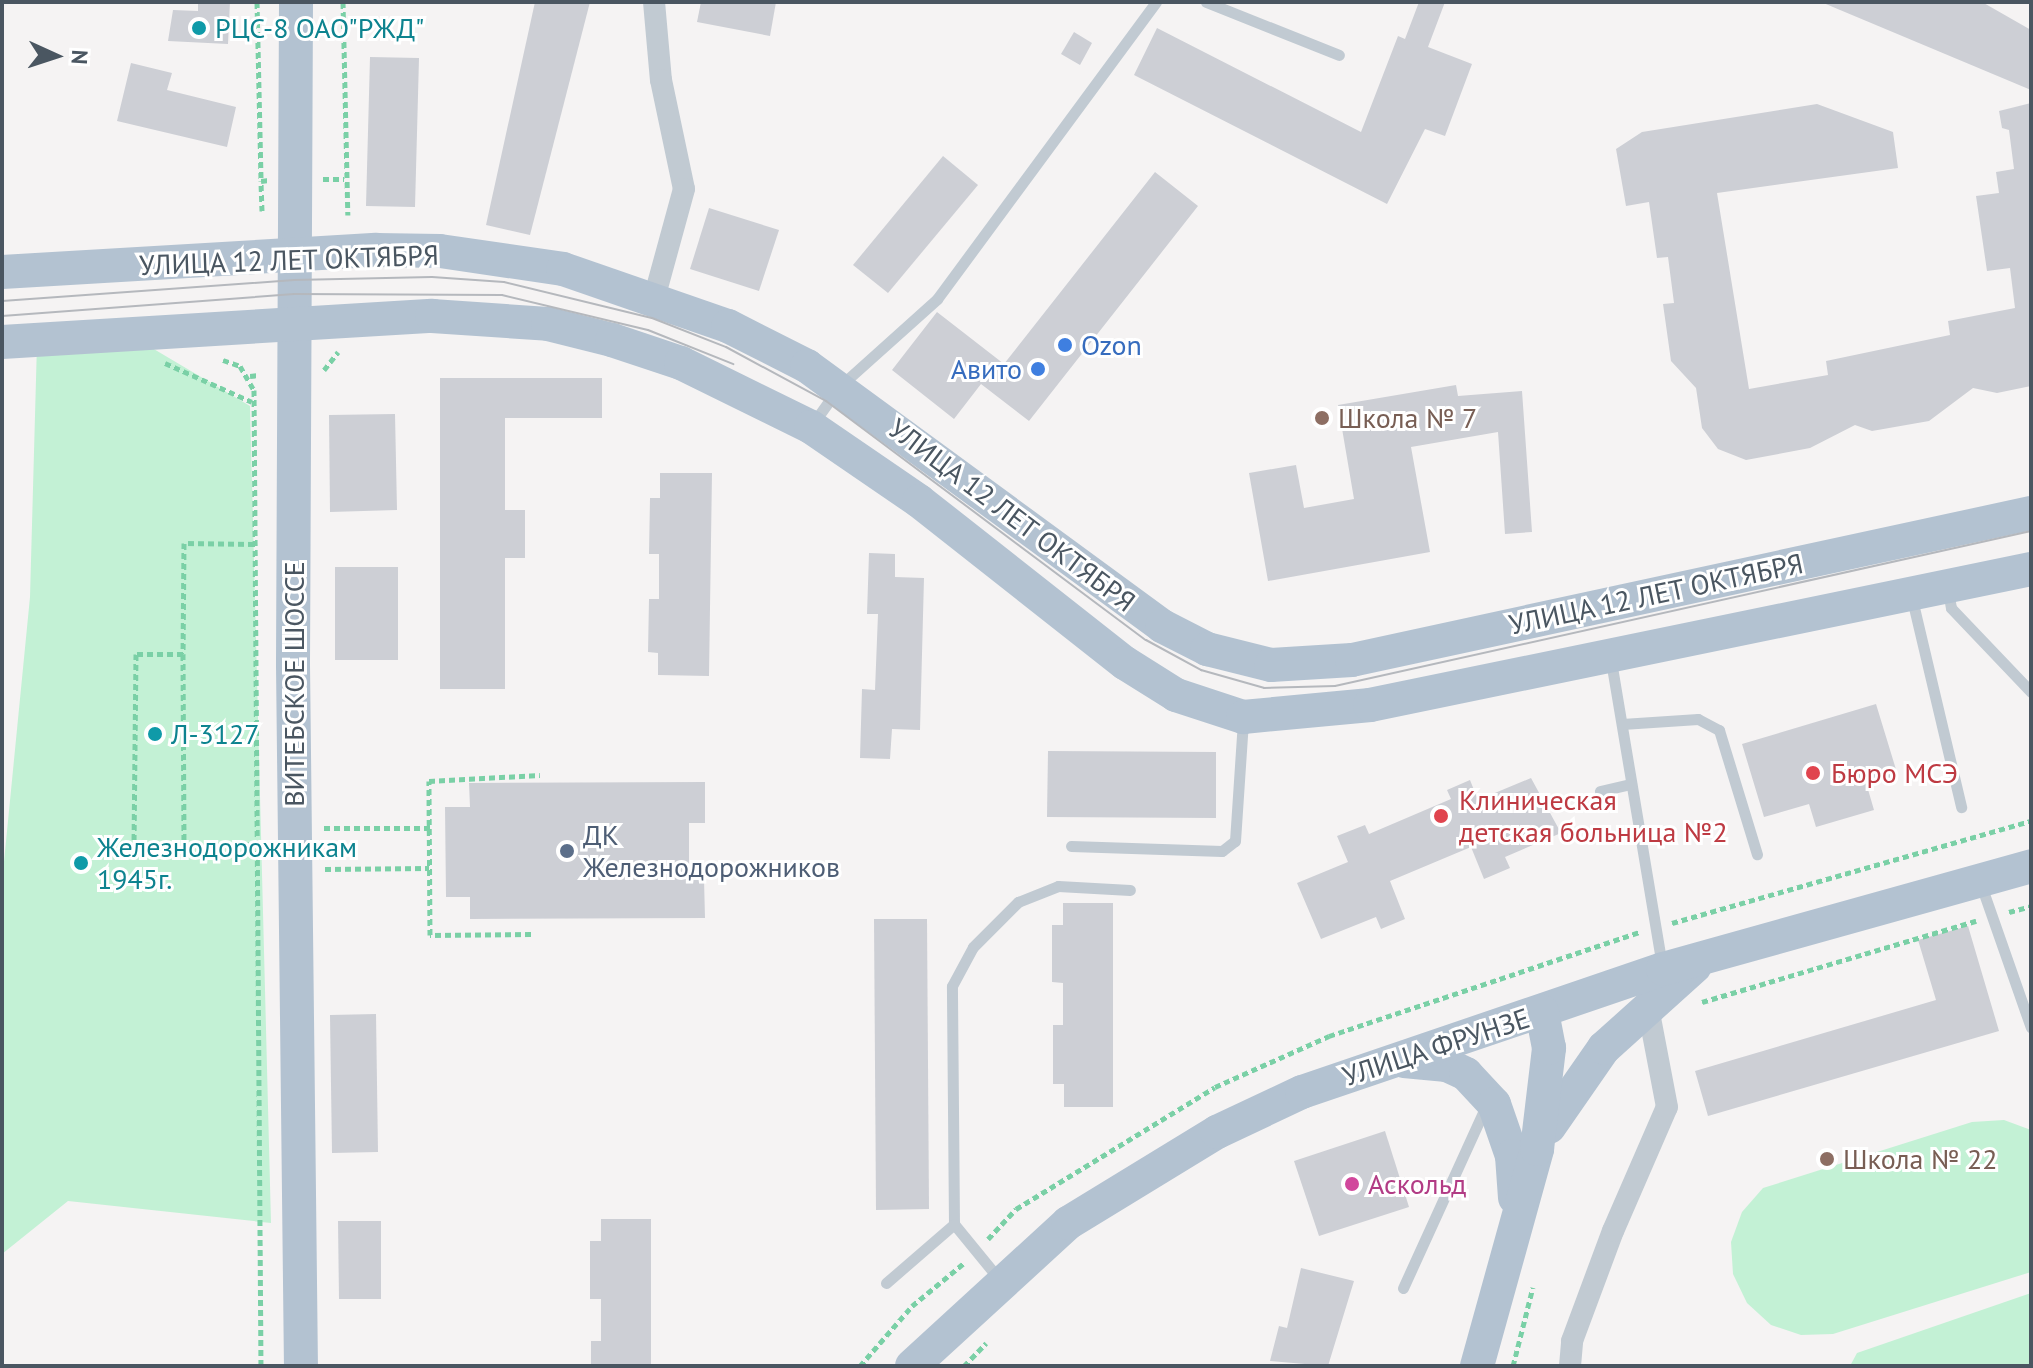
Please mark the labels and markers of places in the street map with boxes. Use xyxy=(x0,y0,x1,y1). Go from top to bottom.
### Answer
place label: РЦС-8 ОАО"РЖД" xyxy=(215,11,424,45)
marker: РЦС-8 ОАО"РЖД" xyxy=(190,19,208,37)
place label: Ozon xyxy=(1081,328,1142,362)
marker: Ozon xyxy=(1056,336,1074,354)
place label: Авито xyxy=(951,352,1022,386)
marker: Авито xyxy=(1029,360,1047,378)
place label: Школа № 7 xyxy=(1338,401,1477,435)
marker: Школа № 7 xyxy=(1313,409,1331,427)
place label: Л-3127 xyxy=(171,717,260,751)
marker: Л-3127 xyxy=(146,725,164,743)
place label: Бюро МСЭ xyxy=(1831,756,1958,790)
marker: Бюро МСЭ xyxy=(1802,762,1824,784)
place label: Клиническая детская больница №2 xyxy=(1459,783,1728,849)
marker: Клиническая детская больница №2 xyxy=(1430,805,1452,827)
place label: ДК Железнодорожников xyxy=(583,818,840,884)
place label: Железнодорожникам 1945г. xyxy=(97,830,357,896)
marker: ДК Железнодорожников xyxy=(558,842,576,860)
marker: Железнодорожникам 1945г. xyxy=(72,854,90,872)
place label: Школа № 22 xyxy=(1843,1142,1998,1176)
marker: Школа № 22 xyxy=(1818,1150,1836,1168)
place label: Аскольд xyxy=(1368,1167,1466,1201)
marker: Аскольд xyxy=(1343,1175,1361,1193)

